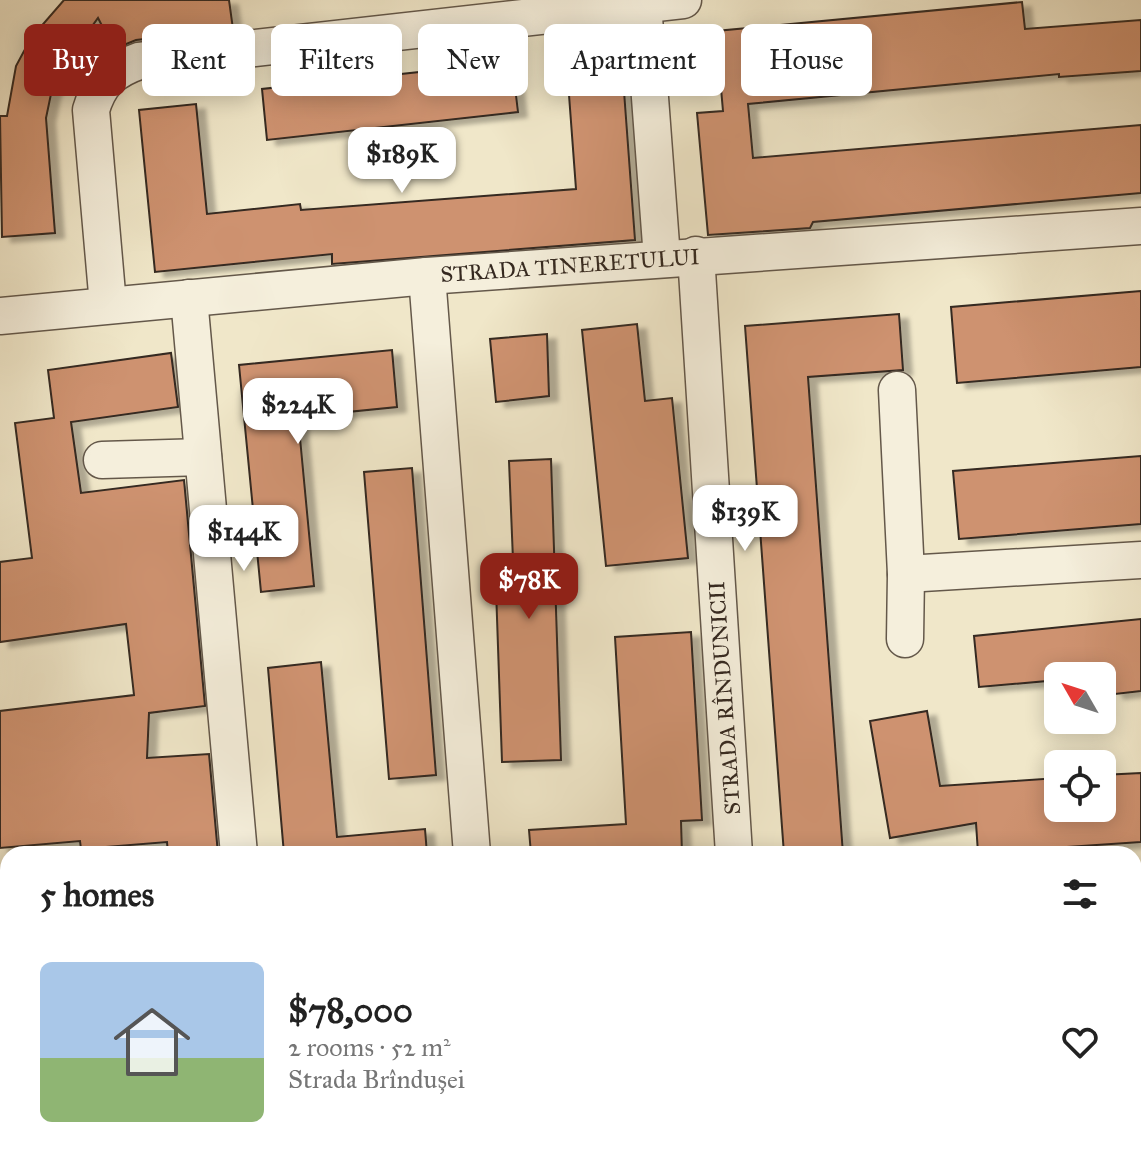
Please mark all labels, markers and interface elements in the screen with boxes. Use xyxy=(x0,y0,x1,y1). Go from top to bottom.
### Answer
chip: Buy xyxy=(24,24,126,96)
chip: Rent xyxy=(142,24,255,96)
chip: Filters xyxy=(271,24,402,96)
chip: New xyxy=(418,24,528,96)
chip: Apartment xyxy=(544,24,725,96)
chip: House xyxy=(741,24,872,96)
pin: $189K xyxy=(346,127,458,195)
text: $189K xyxy=(366,137,438,169)
street label: STRADA TINERETULUI xyxy=(440,243,701,288)
pin: $224K xyxy=(242,378,354,446)
text: $224K xyxy=(261,388,335,420)
pin: $139K xyxy=(689,485,801,553)
text: $139K xyxy=(711,495,779,527)
pin: $144K xyxy=(188,505,300,573)
text: $144K xyxy=(207,515,281,547)
pin: $78K xyxy=(482,553,576,621)
text: $78K xyxy=(498,563,560,595)
street label: STRADA RÎNDUNICII xyxy=(703,580,746,816)
north arrow xyxy=(1044,662,1116,734)
map controls xyxy=(1044,662,1116,822)
button: locate xyxy=(1044,750,1116,822)
icon: filters xyxy=(1058,872,1102,916)
text: 5 homes xyxy=(40,874,154,915)
text: $78,000 xyxy=(288,990,413,1031)
icon: home xyxy=(104,994,200,1090)
icon: heart xyxy=(1058,1020,1102,1064)
text: 2 rooms · 52 m² xyxy=(288,1031,451,1063)
text: Strada Brîndușei xyxy=(288,1063,465,1095)

